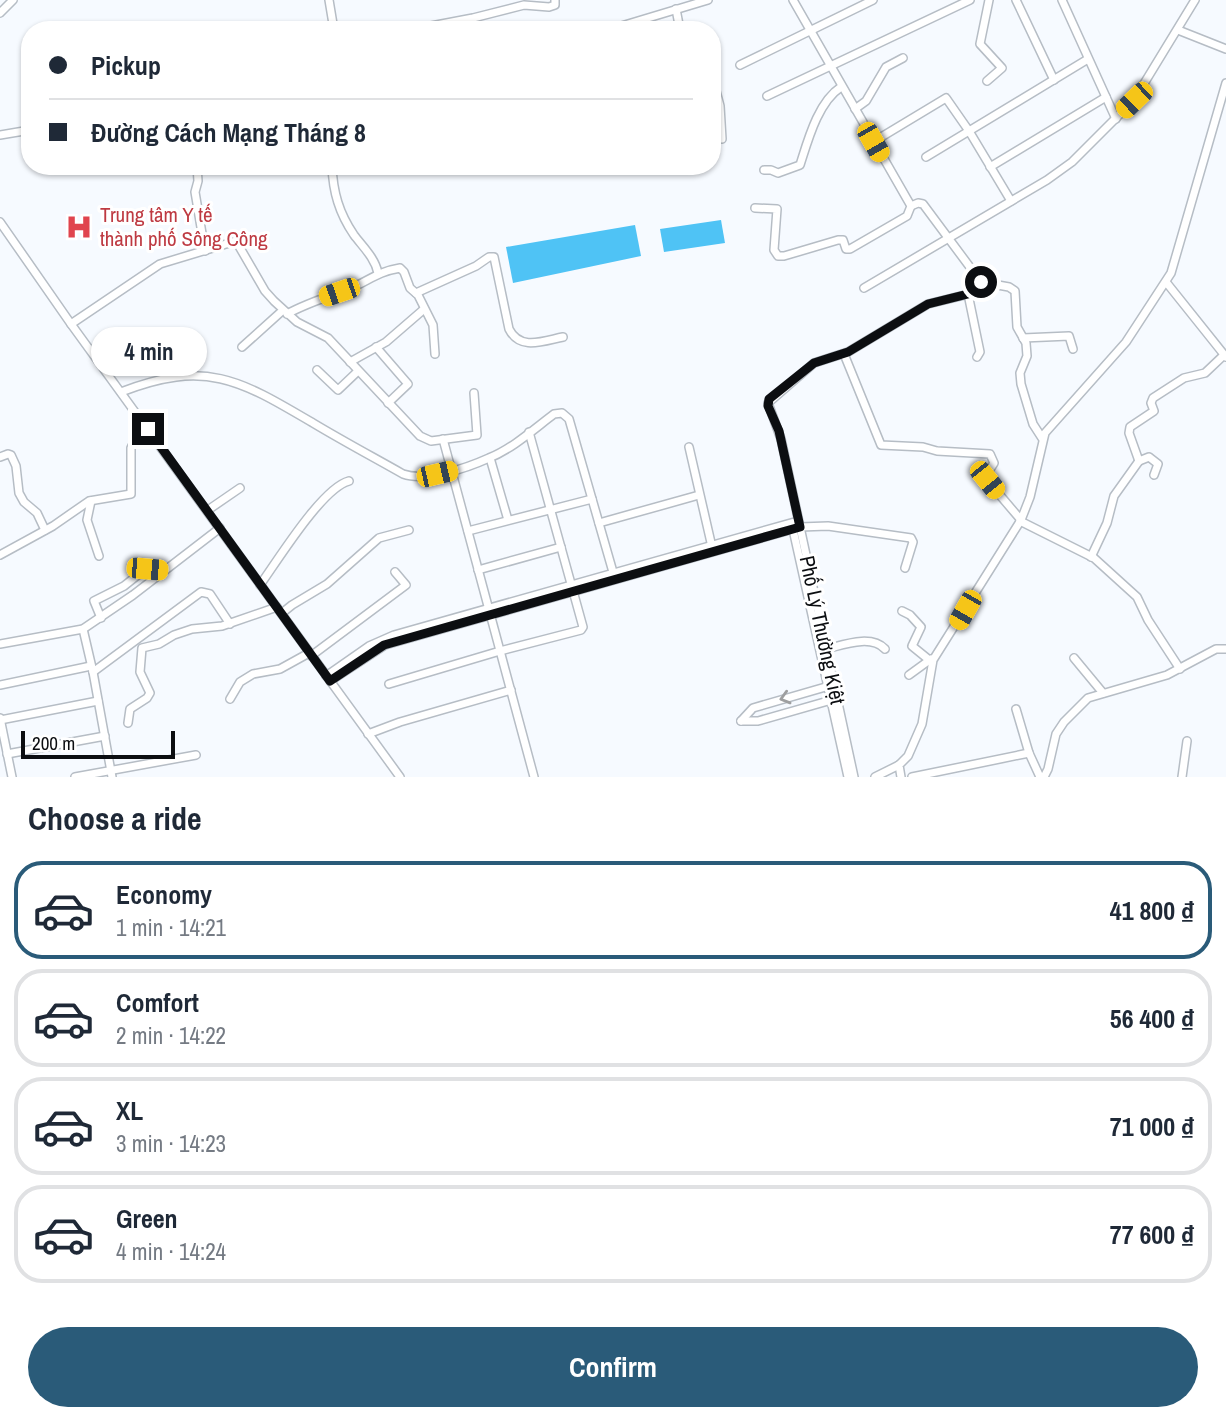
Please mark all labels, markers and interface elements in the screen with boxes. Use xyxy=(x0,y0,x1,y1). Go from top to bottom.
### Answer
text: Pickup xyxy=(91,48,161,83)
car xyxy=(1112,78,1157,122)
text: Đường Cách Mạng Tháng 8 xyxy=(91,115,366,150)
car xyxy=(854,119,893,165)
place label: Trung tâm Y tế thành phố Sông Công xyxy=(100,200,268,253)
hospital icon: Trung tâm Y tế thành phố Sông Công xyxy=(64,212,94,242)
route start xyxy=(965,266,997,298)
car xyxy=(316,275,363,309)
callout: 4 min xyxy=(90,328,206,376)
text: 4 min xyxy=(124,336,174,367)
route end xyxy=(132,413,164,445)
car xyxy=(966,457,1009,503)
car xyxy=(415,459,460,489)
street label: Phố Lý Thường Kiệt xyxy=(793,553,852,707)
car xyxy=(126,557,169,581)
car xyxy=(946,587,985,633)
one-way arrow xyxy=(779,690,791,705)
scale bar xyxy=(21,728,175,760)
text: 200 m xyxy=(32,730,75,756)
text: Choose a ride xyxy=(28,797,202,840)
text: Economy xyxy=(116,877,212,912)
icon: car xyxy=(32,879,95,942)
text: 41 800 ₫ xyxy=(1110,893,1194,928)
text: 1 min · 14:21 xyxy=(116,912,226,943)
text: Comfort xyxy=(116,985,199,1020)
icon: car xyxy=(32,987,95,1050)
text: 56 400 ₫ xyxy=(1110,1001,1194,1036)
text: 2 min · 14:22 xyxy=(116,1020,226,1051)
text: XL xyxy=(116,1093,143,1128)
icon: car xyxy=(32,1095,95,1158)
text: 71 000 ₫ xyxy=(1110,1109,1194,1144)
text: 3 min · 14:23 xyxy=(116,1128,226,1159)
text: Green xyxy=(116,1201,178,1236)
icon: car xyxy=(32,1203,95,1266)
text: 77 600 ₫ xyxy=(1110,1217,1194,1252)
text: 4 min · 14:24 xyxy=(116,1236,226,1267)
button: Confirm xyxy=(28,1327,1198,1407)

